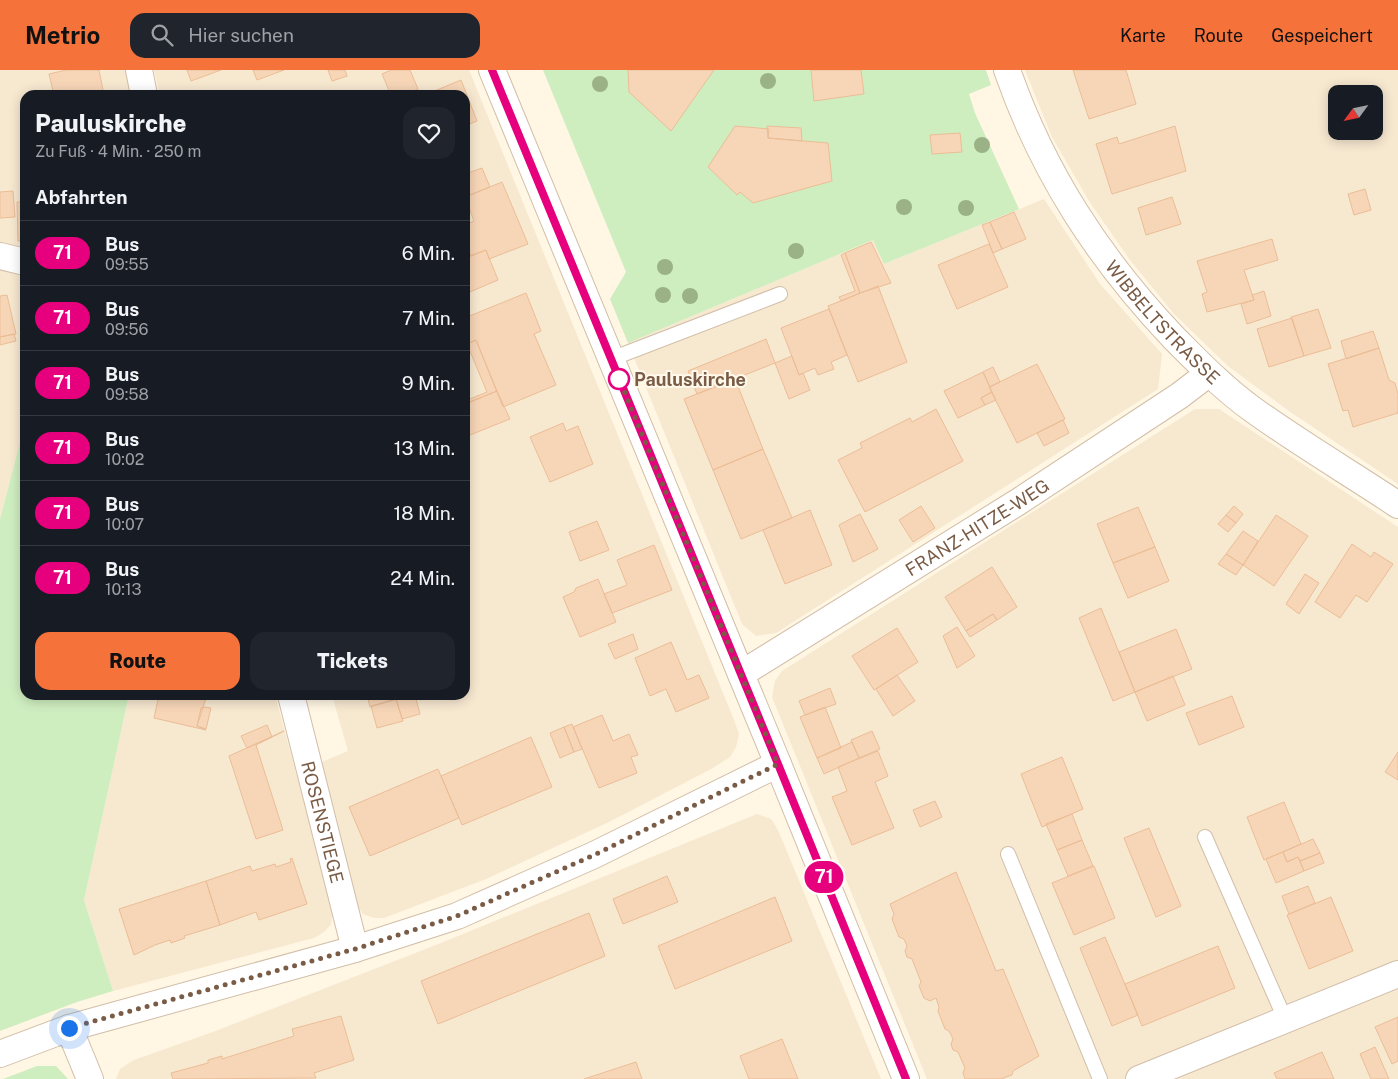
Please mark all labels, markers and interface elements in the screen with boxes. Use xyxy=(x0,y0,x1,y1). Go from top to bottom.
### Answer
search box xyxy=(130,13,480,58)
text: Metrio xyxy=(25,21,100,49)
icon: search xyxy=(148,21,176,49)
text: Hier suchen xyxy=(188,24,294,46)
text: Karte xyxy=(1120,25,1166,46)
text: Route xyxy=(1194,25,1243,46)
text: Gespeichert xyxy=(1271,25,1373,46)
north arrow xyxy=(1328,85,1382,140)
map controls xyxy=(1328,85,1383,140)
button: heart xyxy=(403,107,455,159)
text: Pauluskirche xyxy=(35,109,186,137)
text: Zu Fuß · 4 Min. · 250 m xyxy=(35,142,201,161)
text: Abfahrten xyxy=(35,186,127,208)
text: Bus xyxy=(105,233,139,255)
text: 71 xyxy=(53,242,72,263)
text: 6 Min. xyxy=(402,242,455,264)
text: 09:55 xyxy=(105,255,149,274)
street label: WIBBELTSTRASSE xyxy=(1101,256,1225,388)
text: Bus xyxy=(105,298,139,320)
text: 71 xyxy=(53,307,72,328)
text: 7 Min. xyxy=(402,307,455,329)
text: 09:56 xyxy=(105,320,149,339)
text: Bus xyxy=(105,363,139,385)
marker: Pauluskirche xyxy=(608,368,630,390)
place label: Pauluskirche xyxy=(634,369,746,390)
text: 71 xyxy=(53,372,72,393)
text: 9 Min. xyxy=(402,372,455,394)
text: 09:58 xyxy=(105,385,149,404)
text: Bus xyxy=(105,428,139,450)
text: 71 xyxy=(53,437,72,458)
text: 13 Min. xyxy=(394,437,455,459)
text: 10:02 xyxy=(105,450,144,469)
street label: FRANZ-HITZE-WEG xyxy=(901,474,1053,580)
text: Bus xyxy=(105,493,139,515)
text: 71 xyxy=(53,502,72,523)
text: 18 Min. xyxy=(393,502,455,524)
text: 10:07 xyxy=(105,515,144,534)
text: Bus xyxy=(105,558,139,580)
text: 71 xyxy=(53,567,72,588)
text: 24 Min. xyxy=(390,567,455,589)
text: 10:13 xyxy=(105,580,142,599)
button: Route xyxy=(35,632,240,690)
button: Tickets xyxy=(250,632,455,690)
street label: ROSENSTIEGE xyxy=(298,759,348,885)
line badge: 71 xyxy=(802,861,846,893)
text: 71 xyxy=(814,866,834,887)
your location xyxy=(57,1016,82,1041)

